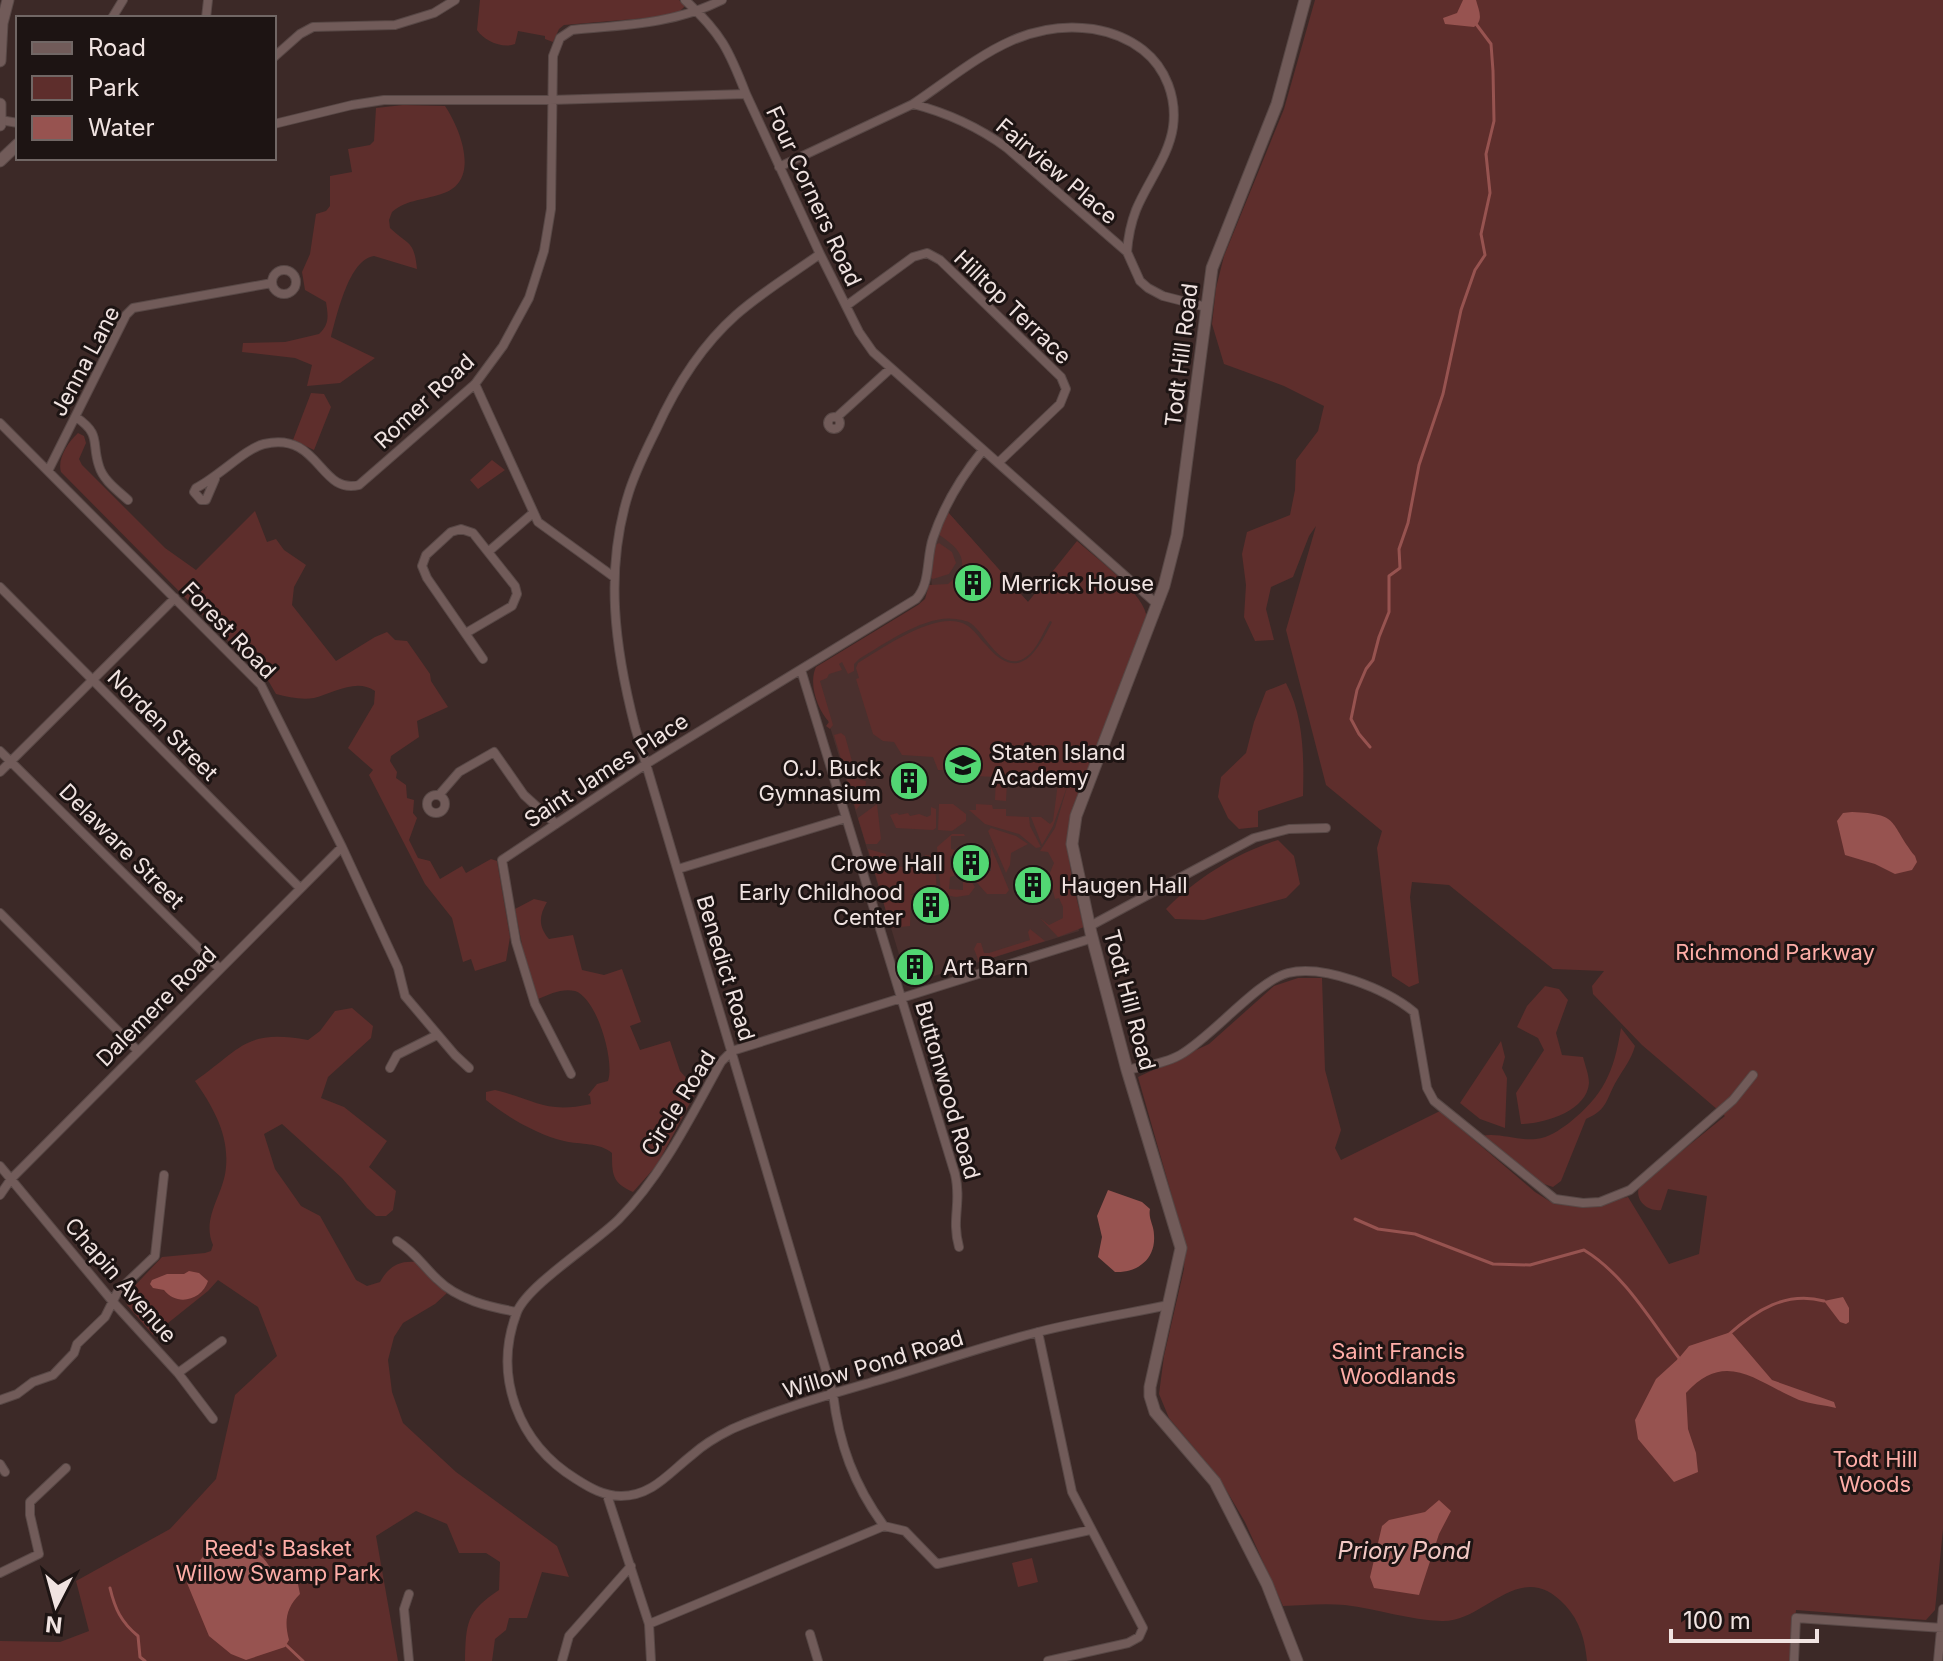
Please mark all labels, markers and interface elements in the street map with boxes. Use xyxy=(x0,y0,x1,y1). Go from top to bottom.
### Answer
legend xyxy=(16,16,276,160)
text: Road xyxy=(88,33,146,62)
text: Park xyxy=(88,73,139,102)
street label: Four Corners Road xyxy=(761,102,867,290)
text: Water xyxy=(88,113,155,142)
street label: Fairview Place xyxy=(991,113,1123,229)
street label: Hilltop Terrace xyxy=(949,245,1077,369)
street label: Todt Hill Road xyxy=(1159,282,1203,428)
street label: Jenna Lane xyxy=(45,302,125,420)
street label: Romer Road xyxy=(369,348,479,454)
building icon: Merrick House xyxy=(952,562,994,604)
place label: Merrick House xyxy=(1001,570,1154,596)
street label: Forest Road xyxy=(177,576,281,684)
street label: Norden Street xyxy=(102,664,224,786)
street label: Saint James Place xyxy=(519,707,693,833)
place label: Staten Island Academy xyxy=(991,739,1125,790)
school or university icon: Staten Island Academy xyxy=(942,744,984,786)
place label: O.J. Buck Gymnasium xyxy=(758,755,881,806)
building icon: O.J. Buck Gymnasium xyxy=(888,760,930,802)
street label: Delaware Street xyxy=(54,778,190,914)
building icon: Crowe Hall xyxy=(950,842,992,884)
place label: Crowe Hall xyxy=(830,850,943,876)
building icon: Haugen Hall xyxy=(1012,864,1054,906)
place label: Haugen Hall xyxy=(1061,872,1188,898)
place label: Early Childhood Center xyxy=(739,879,903,930)
building icon: Early Childhood Center xyxy=(910,884,952,926)
street label: Benedict Road xyxy=(692,892,760,1044)
street label: Todt Hill Road xyxy=(1099,927,1161,1073)
park label: Richmond Parkway xyxy=(1675,939,1875,965)
street label: Dalemere Road xyxy=(91,941,221,1071)
building icon: Art Barn xyxy=(894,946,936,988)
place label: Art Barn xyxy=(943,954,1029,980)
street label: Buttonwood Road xyxy=(910,998,986,1182)
street label: Circle Road xyxy=(635,1046,721,1160)
street label: Chapin Avenue xyxy=(60,1212,182,1348)
street label: Willow Pond Road xyxy=(780,1324,966,1404)
park label: Saint Francis Woodlands xyxy=(1331,1338,1465,1389)
park label: Todt Hill Woods xyxy=(1832,1446,1918,1497)
park label: Reed's Basket Willow Swamp Park xyxy=(175,1535,381,1586)
water label: Priory Pond xyxy=(1337,1536,1471,1565)
north arrow xyxy=(16,1565,96,1645)
scale bar xyxy=(1671,1593,1817,1643)
text: 100 m xyxy=(1683,1606,1751,1635)
text: N xyxy=(44,1611,64,1639)

